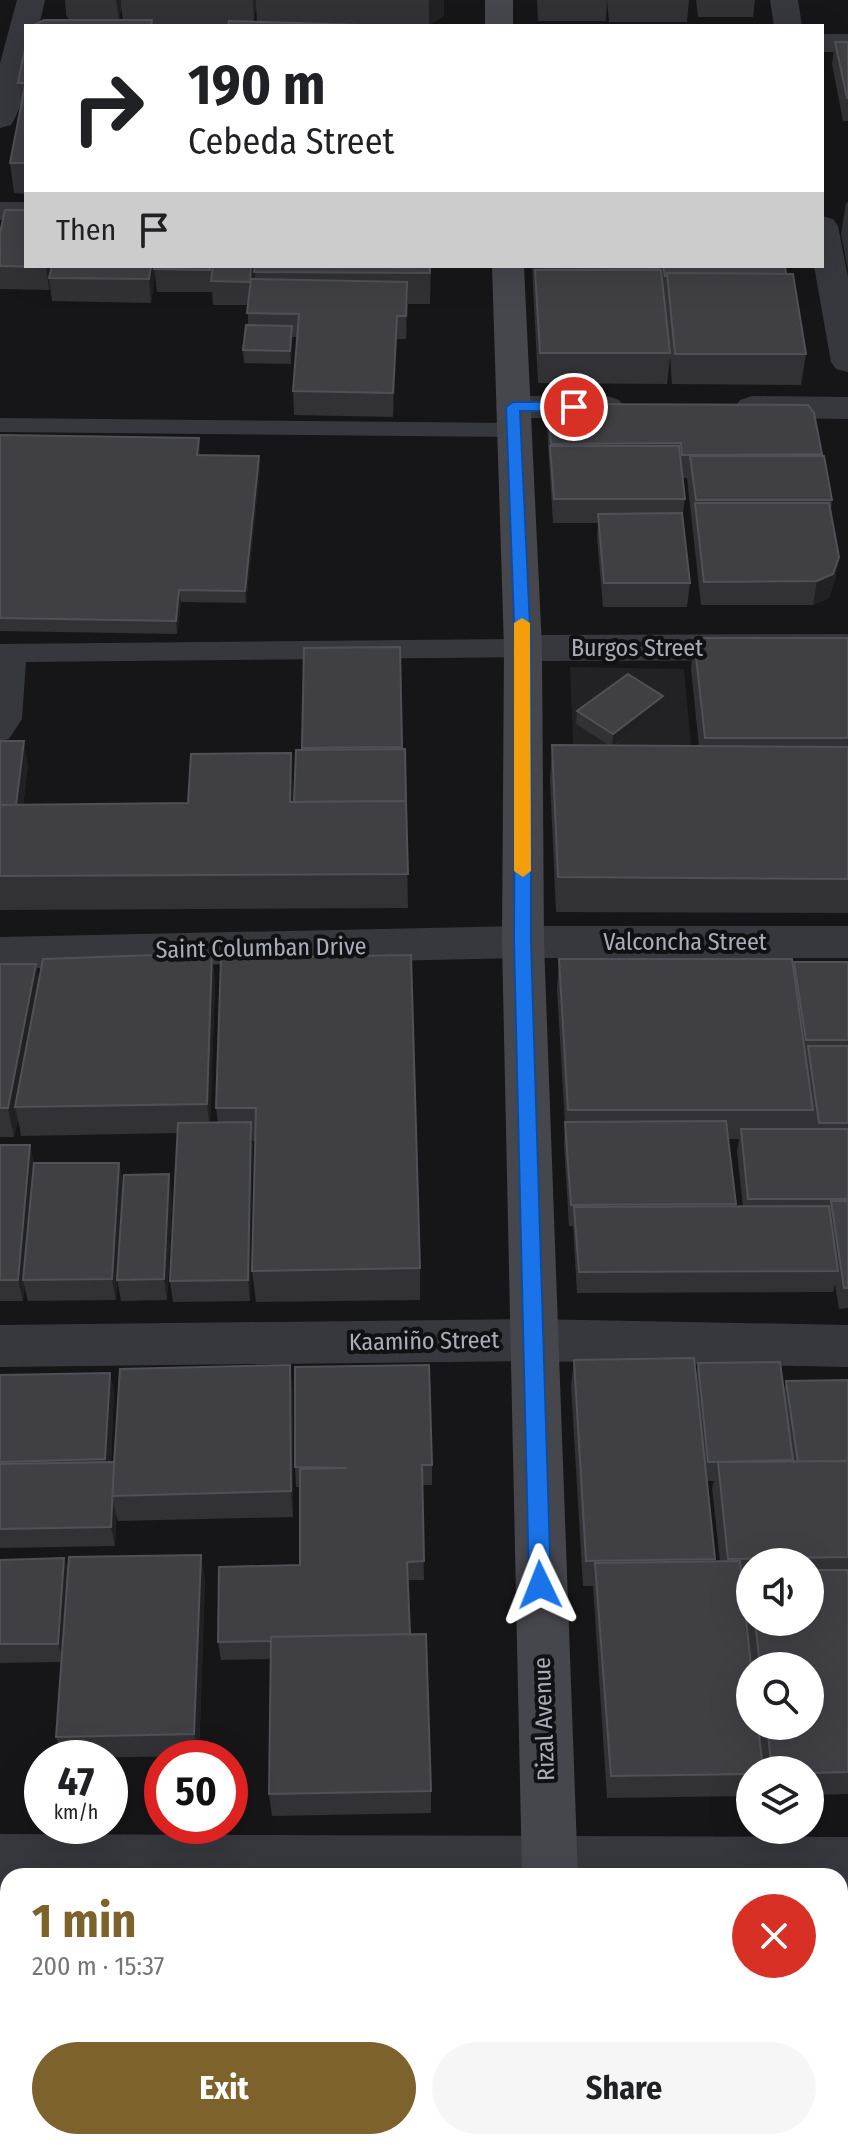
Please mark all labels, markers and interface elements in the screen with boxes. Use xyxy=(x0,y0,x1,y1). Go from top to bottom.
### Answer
text: 190 m xyxy=(188,52,326,119)
icon: right xyxy=(56,56,160,160)
text: Cebeda Street xyxy=(188,120,394,164)
icon: arrive xyxy=(132,208,176,252)
text: Then xyxy=(56,212,116,248)
pin xyxy=(540,373,608,441)
icon: arrive xyxy=(552,385,596,429)
street label: Burgos Street xyxy=(571,634,703,662)
street label: Valconcha Street xyxy=(603,928,767,956)
street label: Saint Columban Drive xyxy=(155,932,367,964)
street label: Kaamiño Street xyxy=(349,1326,500,1356)
position arrow xyxy=(498,1543,582,1627)
map controls xyxy=(736,1548,824,1844)
button: sound xyxy=(736,1548,824,1636)
button: search xyxy=(736,1652,824,1740)
street label: Rizal Avenue xyxy=(528,1657,560,1781)
speed limit sign: 50 xyxy=(144,1740,248,1844)
button: layers xyxy=(736,1756,824,1844)
text: 47 xyxy=(58,1758,94,1806)
text: km/h xyxy=(54,1800,98,1824)
text: 1 min xyxy=(32,1892,137,1950)
button: close xyxy=(732,1894,816,1978)
text: 200 m · 15:37 xyxy=(32,1951,164,1982)
button: Exit xyxy=(32,2042,416,2134)
button: Share xyxy=(432,2042,816,2134)

